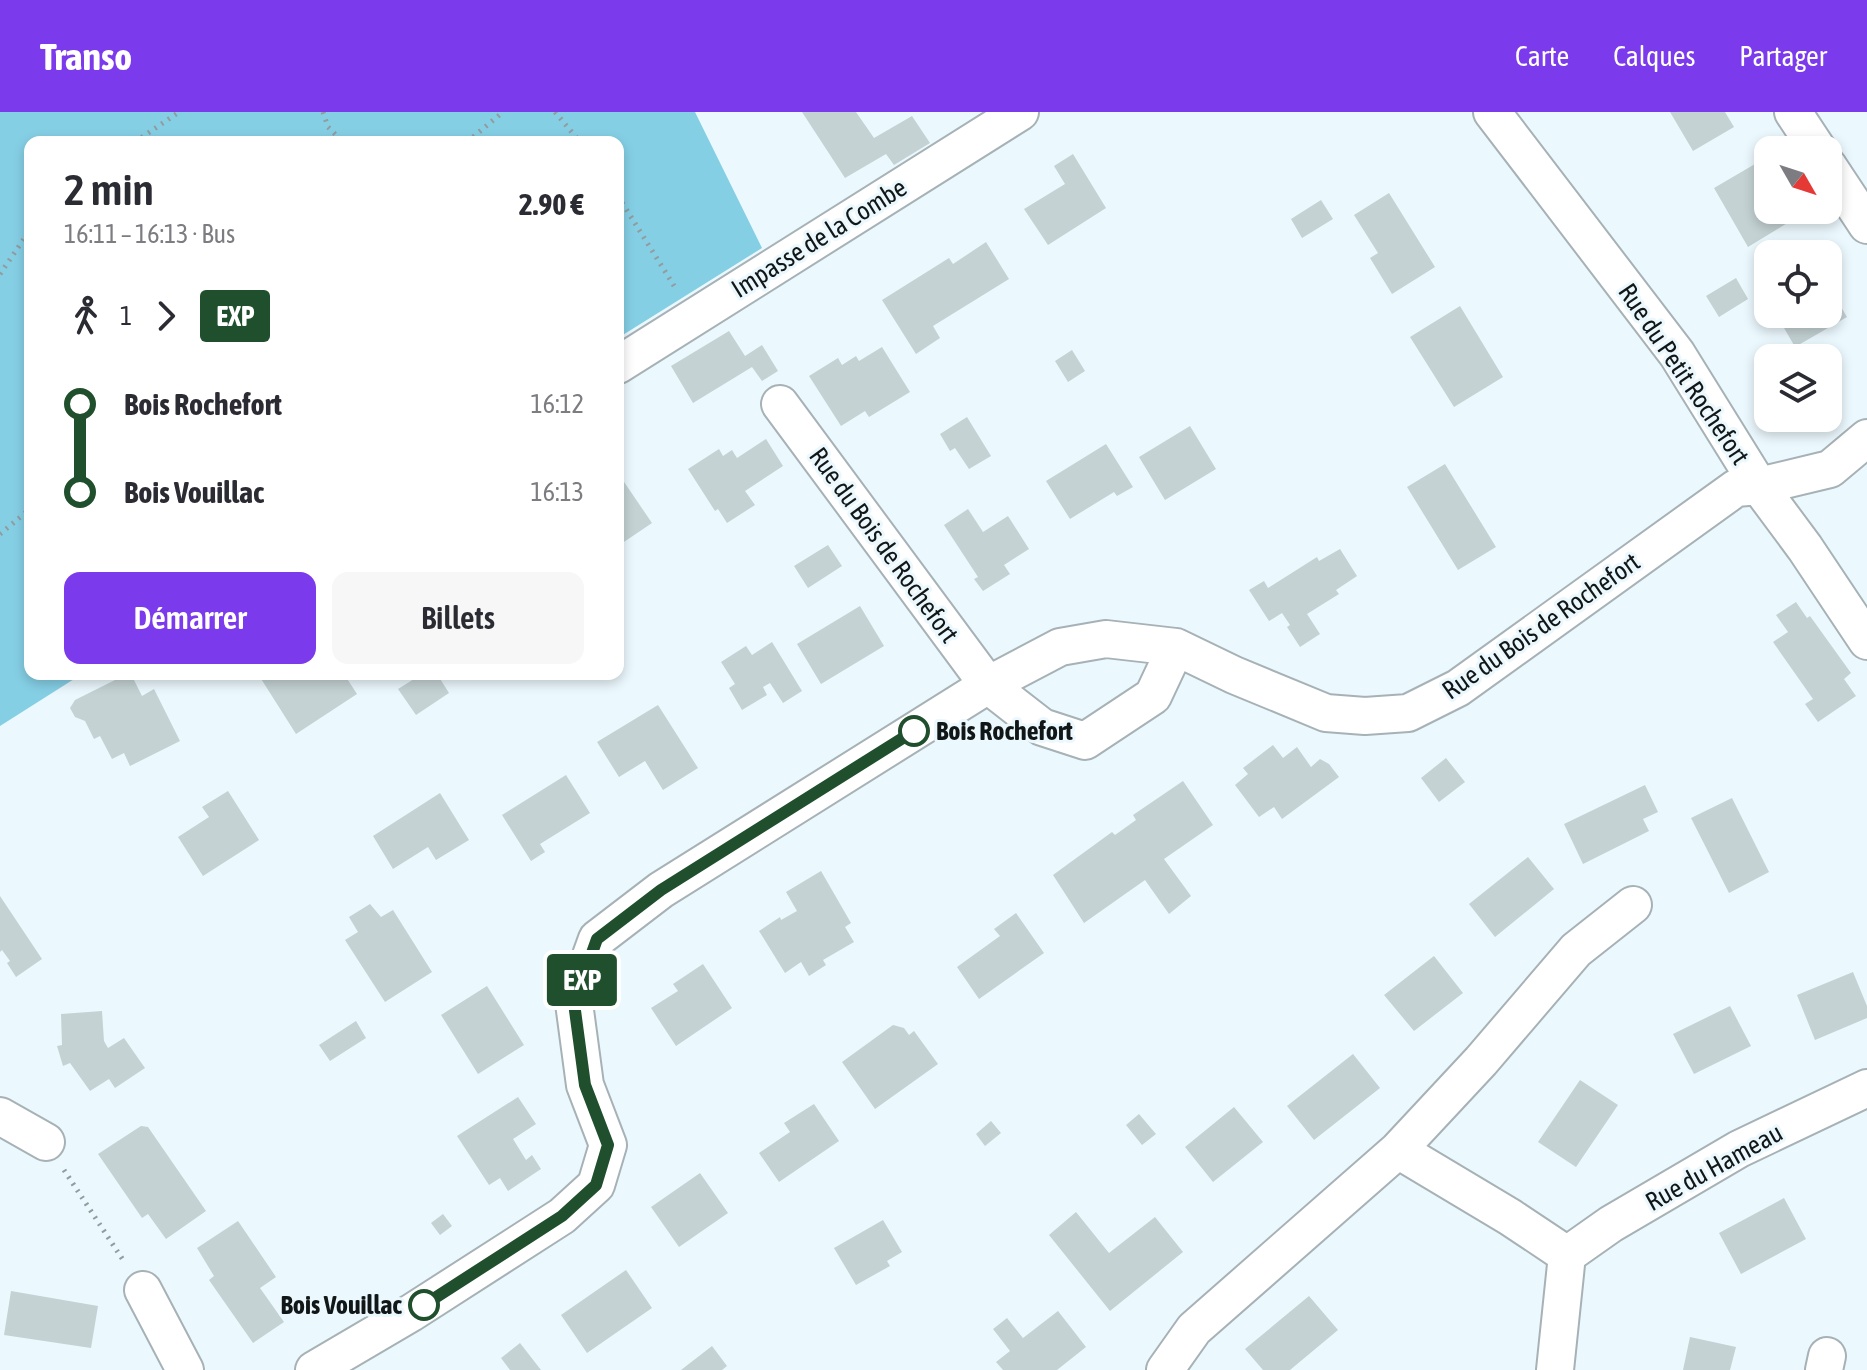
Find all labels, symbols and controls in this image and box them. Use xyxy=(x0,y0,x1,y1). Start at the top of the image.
text: Transo xyxy=(40,35,132,78)
text: Carte xyxy=(1515,40,1569,72)
text: Calques xyxy=(1613,40,1695,72)
text: Partager xyxy=(1739,40,1827,72)
north arrow xyxy=(1754,136,1842,224)
map controls xyxy=(1754,136,1842,432)
text: 2 min xyxy=(64,164,154,214)
street label: Impasse de la Combe xyxy=(726,172,912,304)
text: 2.90 € xyxy=(519,187,584,221)
text: 16:11 – 16:13 · Bus xyxy=(64,219,235,249)
button: locate xyxy=(1754,240,1842,328)
street label: Rue du Petit Rochefort xyxy=(1612,278,1756,470)
icon: walk xyxy=(64,294,108,338)
icon: forward xyxy=(144,294,188,338)
text: EXP xyxy=(216,300,254,332)
text: 1 xyxy=(120,301,132,331)
button: layers xyxy=(1754,344,1842,432)
text: Bois Rochefort xyxy=(124,387,282,421)
text: 16:12 xyxy=(530,389,584,419)
street label: Rue du Bois de Rochefort xyxy=(803,442,965,648)
text: Bois Vouillac xyxy=(124,475,264,509)
text: 16:13 xyxy=(530,477,584,507)
street label: Rue du Bois de Rochefort xyxy=(1437,547,1645,705)
button: Démarrer xyxy=(64,572,316,664)
button: Billets xyxy=(332,572,584,664)
marker: Bois Rochefort xyxy=(899,716,929,746)
place label: Bois Rochefort xyxy=(936,716,1073,746)
line badge: EXP xyxy=(536,954,628,1006)
text: EXP xyxy=(563,964,601,996)
street label: Rue du Hameau xyxy=(1640,1117,1788,1217)
place label: Bois Vouillac xyxy=(281,1290,402,1320)
marker: Bois Vouillac xyxy=(409,1290,439,1320)

